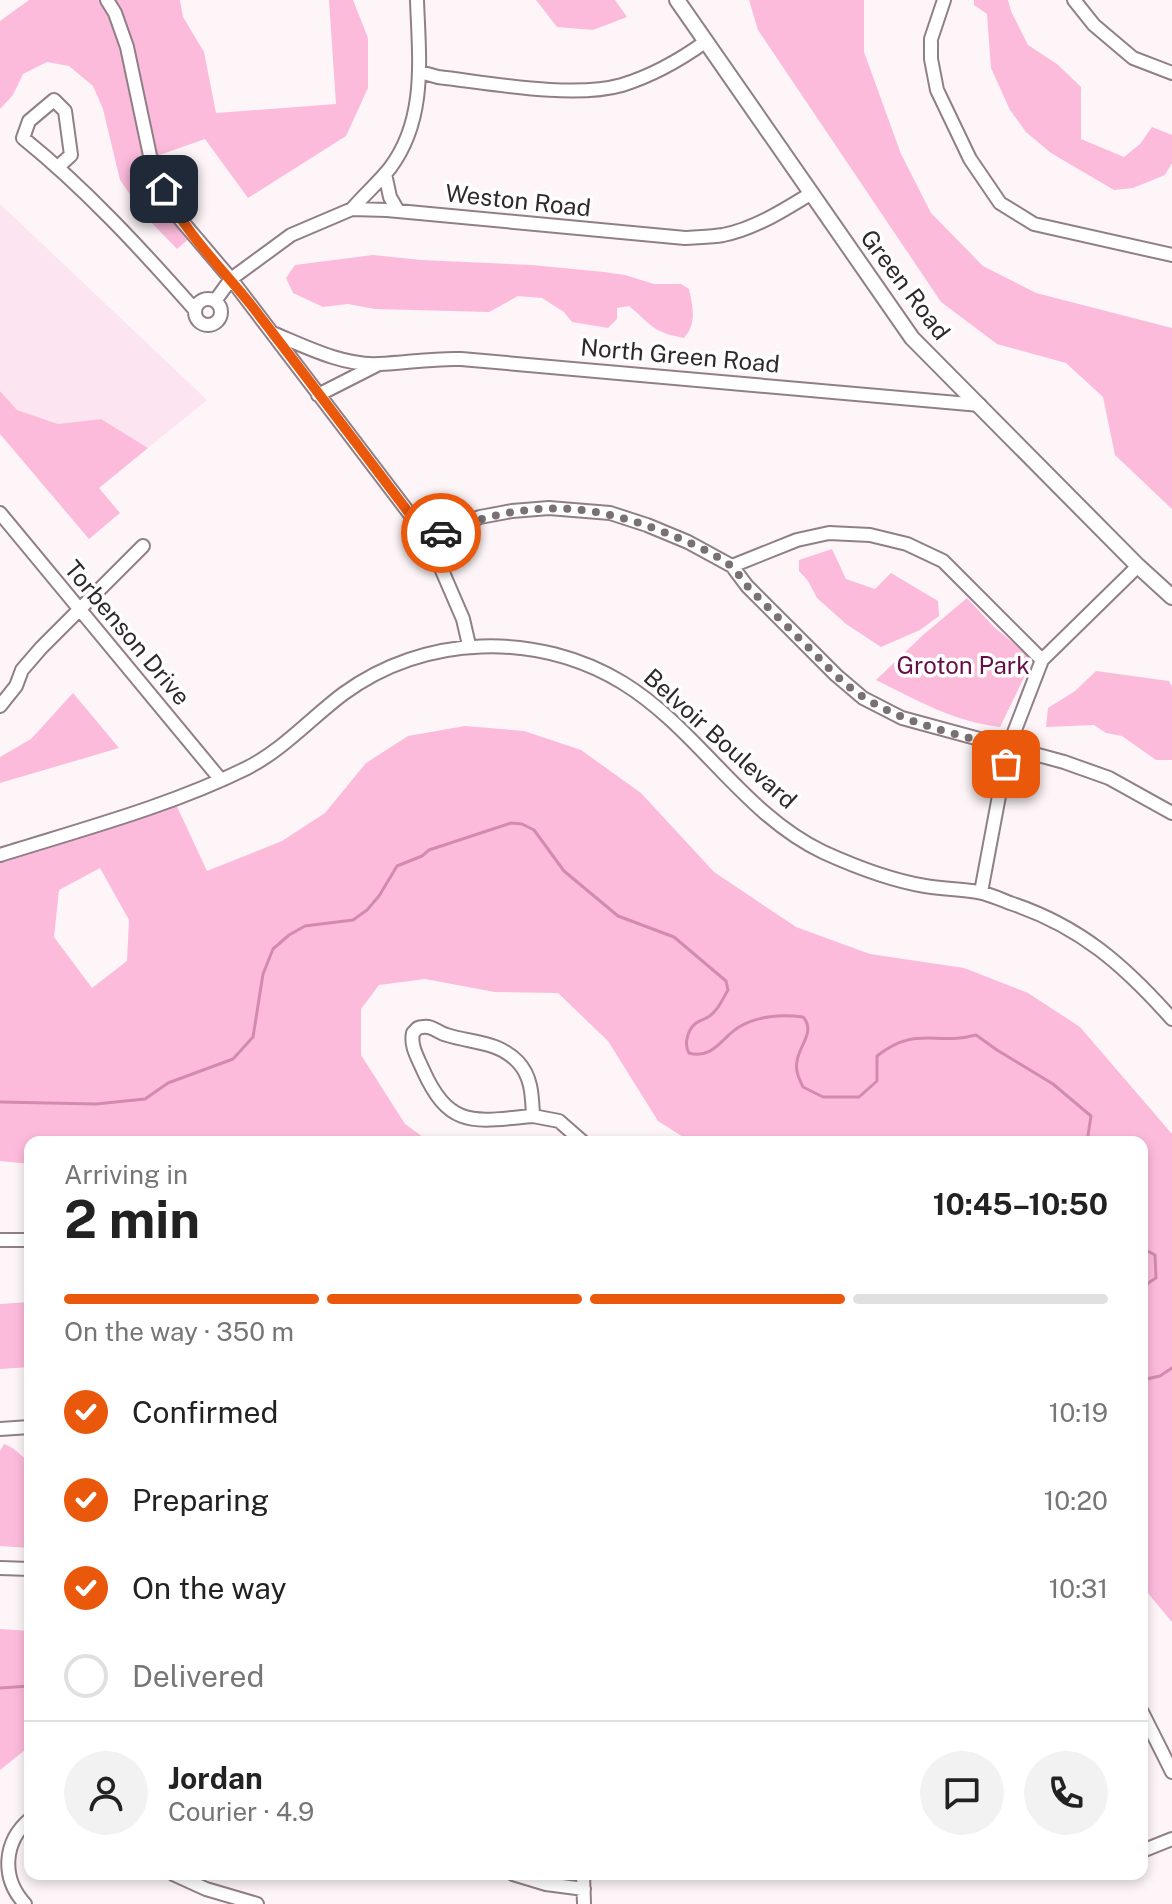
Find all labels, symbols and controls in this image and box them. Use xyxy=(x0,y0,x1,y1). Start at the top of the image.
pin xyxy=(130,155,198,223)
icon: home xyxy=(142,167,186,211)
street label: Weston Road xyxy=(444,178,592,222)
street label: Green Road xyxy=(855,224,956,345)
street label: North Green Road xyxy=(579,332,781,378)
courier xyxy=(401,493,481,573)
icon: car xyxy=(419,511,463,555)
street label: Torbenson Drive xyxy=(59,554,196,710)
park label: Groton Park xyxy=(896,651,1030,679)
street label: Belvoir Boulevard xyxy=(639,662,803,814)
pin xyxy=(972,730,1040,798)
icon: bag xyxy=(984,742,1028,786)
text: Arriving in xyxy=(64,1159,188,1190)
text: 10:45–10:50 xyxy=(933,1186,1108,1222)
text: 2 min xyxy=(64,1189,200,1250)
text: On the way · 350 m xyxy=(64,1316,294,1347)
icon: check xyxy=(64,1390,108,1434)
text: Confirmed xyxy=(132,1394,278,1430)
text: 10:19 xyxy=(1049,1397,1108,1428)
icon: check xyxy=(64,1478,108,1522)
text: Preparing xyxy=(132,1482,269,1518)
text: 10:20 xyxy=(1044,1485,1108,1516)
icon: check xyxy=(64,1566,108,1610)
text: On the way xyxy=(132,1570,286,1606)
text: 10:31 xyxy=(1049,1573,1108,1604)
text: Delivered xyxy=(132,1658,264,1694)
button: person xyxy=(64,1751,148,1835)
button: chat xyxy=(920,1751,1004,1835)
button: phone xyxy=(1024,1751,1108,1835)
text: Jordan xyxy=(168,1760,263,1796)
text: Courier · 4.9 xyxy=(168,1796,314,1827)

